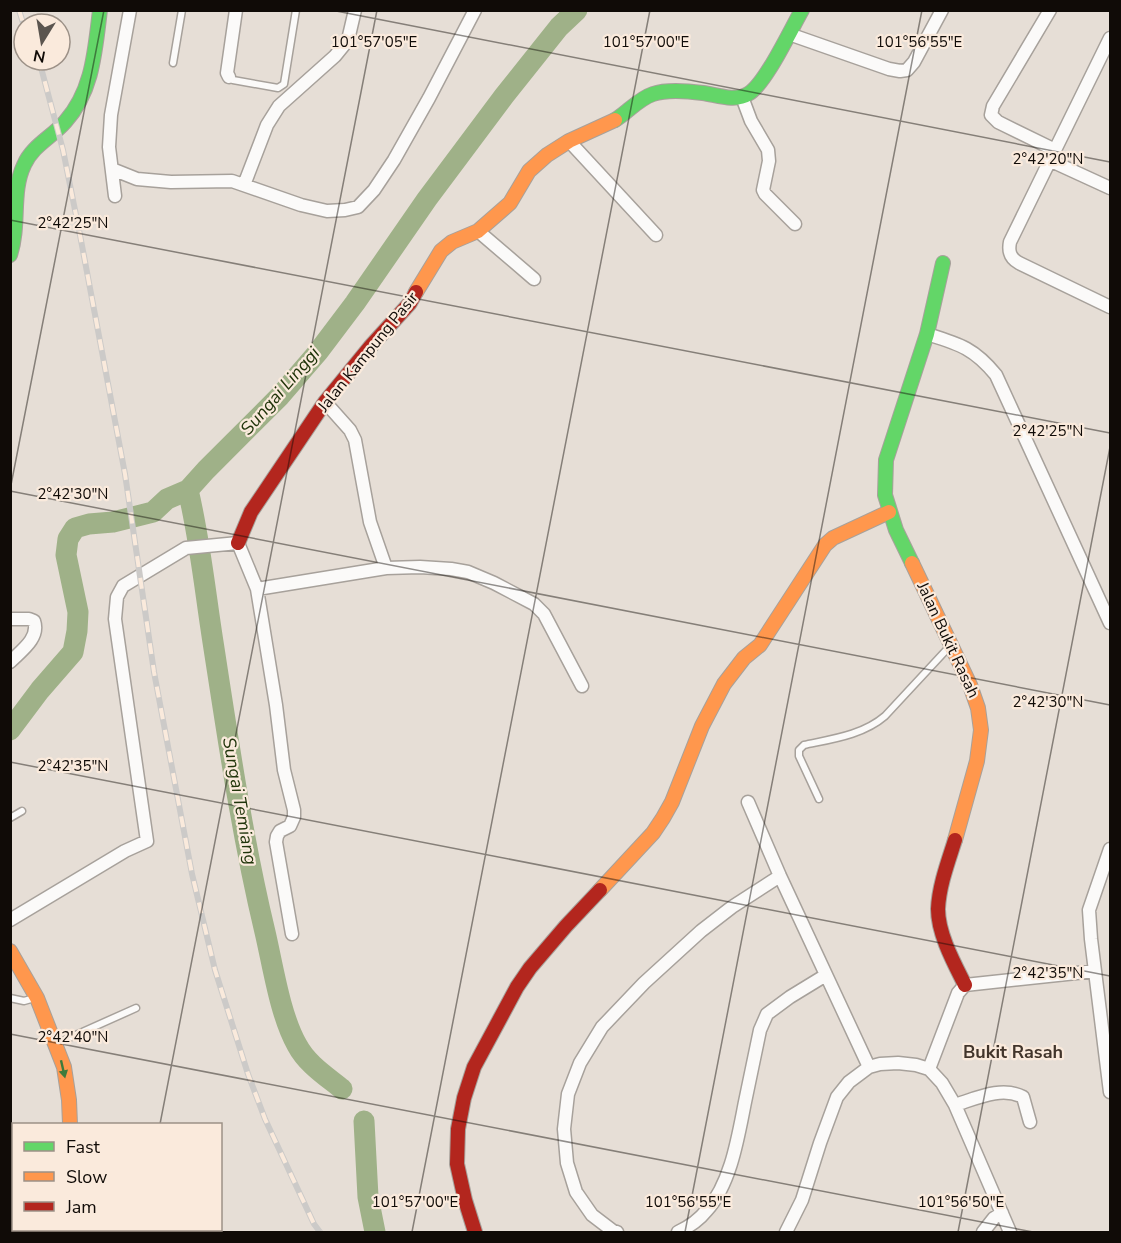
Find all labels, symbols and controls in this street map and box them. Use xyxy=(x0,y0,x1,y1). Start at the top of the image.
north arrow xyxy=(12,12,72,72)
text: 101°57'05"E xyxy=(331,32,417,52)
text: 101°57'00"E xyxy=(603,32,689,52)
text: 101°56'55"E xyxy=(876,32,962,52)
text: N xyxy=(31,44,47,68)
text: 2°42'20"N xyxy=(1013,149,1083,169)
text: 2°42'25"N xyxy=(38,213,108,233)
street label: Jalan Kampung Pasir xyxy=(312,287,423,417)
water label: Sungai Linggi xyxy=(235,341,326,440)
text: 2°42'25"N xyxy=(1013,421,1083,441)
text: 2°42'30"N xyxy=(38,484,108,504)
street label: Jalan Bukit Rasah xyxy=(911,577,985,702)
text: 2°42'30"N xyxy=(1013,692,1083,712)
water label: Sungai Temiang xyxy=(217,735,263,867)
text: 2°42'35"N xyxy=(38,756,108,776)
text: 2°42'35"N xyxy=(1013,963,1083,983)
text: 2°42'40"N xyxy=(38,1027,108,1047)
district label: Bukit Rasah xyxy=(963,1040,1063,1064)
one-way arrow xyxy=(59,1060,69,1078)
legend xyxy=(12,1123,222,1231)
text: Fast xyxy=(66,1135,101,1159)
text: Slow xyxy=(66,1165,107,1189)
text: 101°57'00"E xyxy=(372,1192,458,1212)
text: 101°56'55"E xyxy=(645,1192,731,1212)
text: 101°56'50"E xyxy=(918,1192,1004,1212)
text: Jam xyxy=(65,1195,97,1219)

